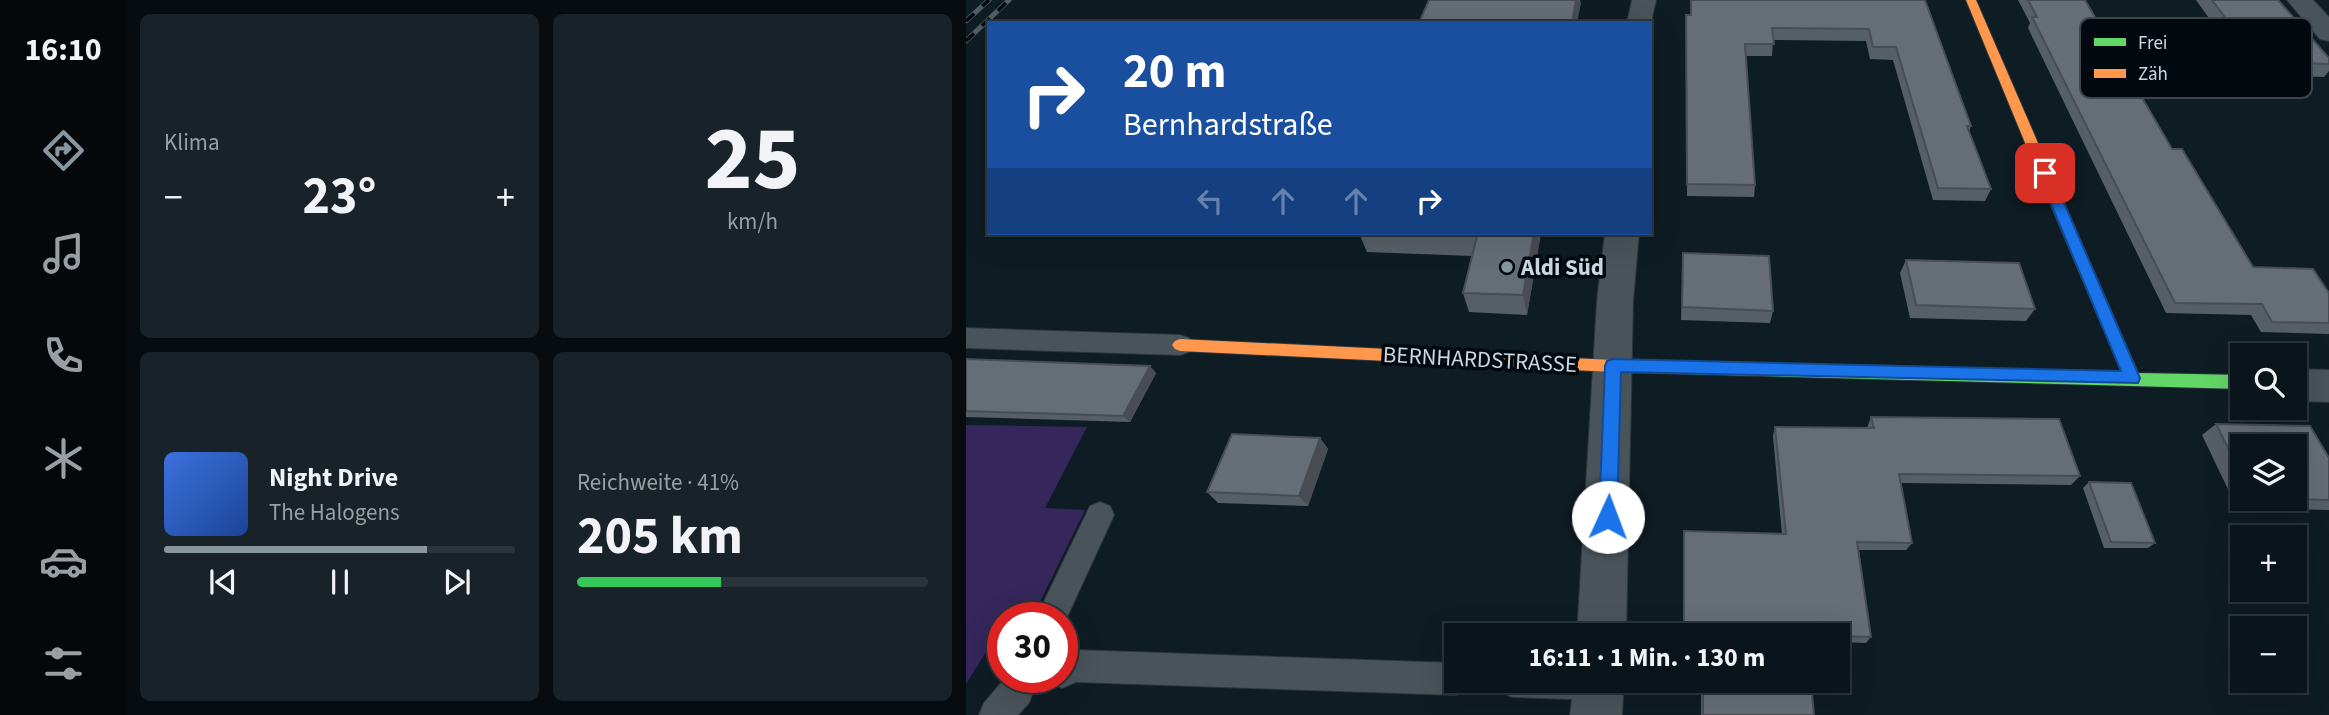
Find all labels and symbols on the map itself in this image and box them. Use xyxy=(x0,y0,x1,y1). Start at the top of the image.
legend xyxy=(2080,18,2312,98)
text: Frei xyxy=(2138,30,2168,57)
text: Zäh xyxy=(2138,61,2168,88)
pin xyxy=(2015,143,2075,203)
place label: Aldi Süd xyxy=(1520,251,1604,284)
marker: Aldi Süd xyxy=(1499,259,1515,275)
street label: BERNHARDSTRASSE xyxy=(1382,338,1578,381)
position arrow xyxy=(1571,480,1645,554)
speed limit sign: 30 xyxy=(987,602,1078,693)

